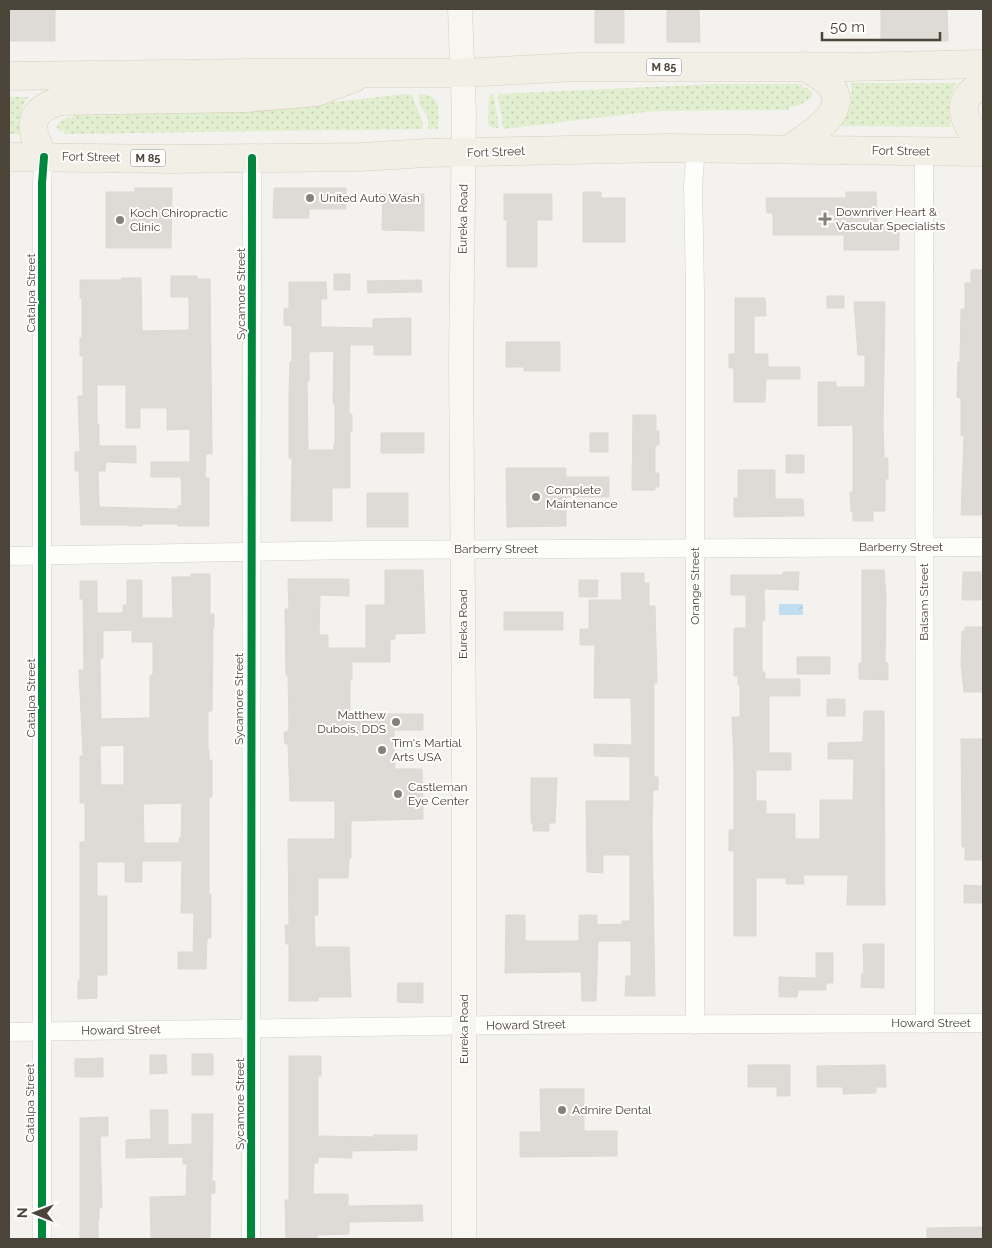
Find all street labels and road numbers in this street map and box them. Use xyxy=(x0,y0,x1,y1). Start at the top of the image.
road number: M 85 xyxy=(646,58,682,76)
street label: Fort Street xyxy=(872,143,930,159)
street label: Fort Street xyxy=(467,144,525,160)
street label: Fort Street xyxy=(62,149,120,165)
road number: M 85 xyxy=(130,150,166,167)
street label: Eureka Road xyxy=(455,184,471,254)
street label: Sycamore Street xyxy=(234,248,248,340)
street label: Catalpa Street xyxy=(24,254,38,332)
street label: Barberry Street xyxy=(859,540,943,554)
street label: Barberry Street xyxy=(454,542,538,556)
street label: Orange Street xyxy=(688,547,702,625)
street label: Balsam Street xyxy=(917,563,931,641)
street label: Eureka Road xyxy=(456,589,470,659)
street label: Sycamore Street xyxy=(232,653,246,745)
street label: Catalpa Street xyxy=(24,659,38,737)
street label: Eureka Road xyxy=(457,994,471,1064)
street label: Howard Street xyxy=(891,1016,971,1030)
street label: Howard Street xyxy=(486,1017,566,1033)
street label: Howard Street xyxy=(81,1022,161,1038)
street label: Sycamore Street xyxy=(233,1058,247,1150)
street label: Catalpa Street xyxy=(23,1064,37,1142)

